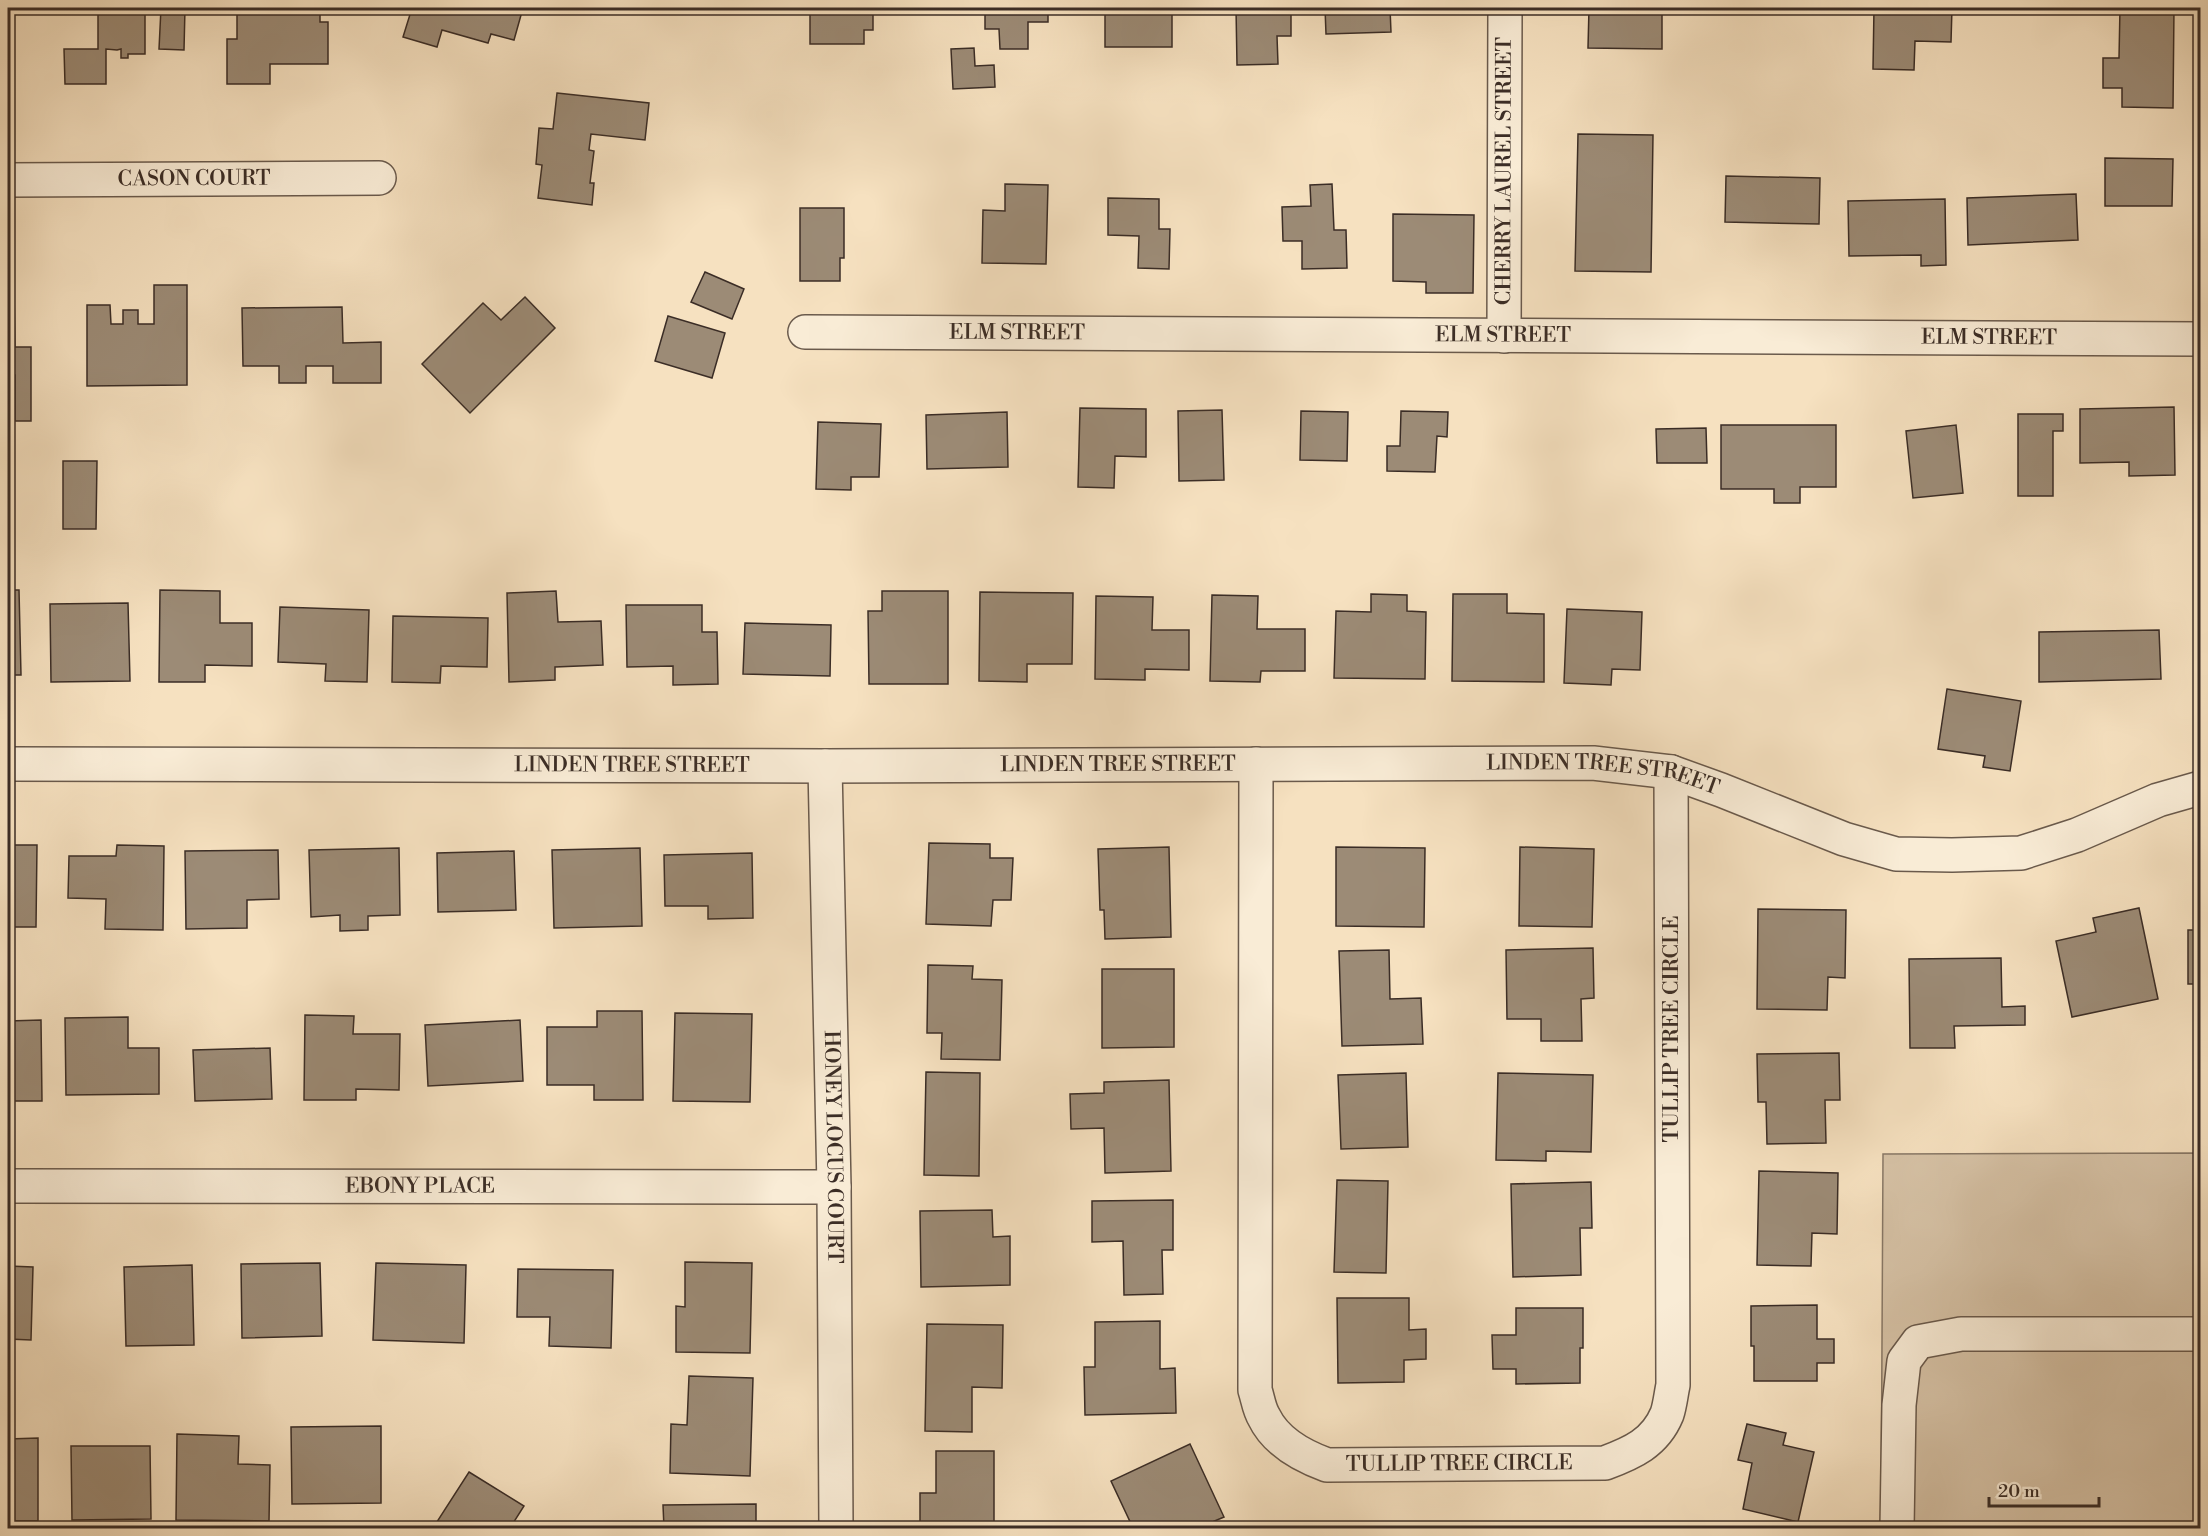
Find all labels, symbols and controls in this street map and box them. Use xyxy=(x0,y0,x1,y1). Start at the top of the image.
street label: CHERRY LAUREL STREET xyxy=(1491,37,1518,305)
street label: CASON COURT xyxy=(117,166,271,192)
street label: ELM STREET xyxy=(949,320,1085,346)
street label: ELM STREET xyxy=(1435,322,1571,349)
street label: ELM STREET xyxy=(1921,325,2057,351)
street label: LINDEN TREE STREET xyxy=(1486,750,1723,801)
street label: LINDEN TREE STREET xyxy=(1000,751,1236,778)
street label: LINDEN TREE STREET xyxy=(514,752,750,779)
street label: TULLIP TREE CIRCLE xyxy=(1659,916,1685,1142)
street label: HONEY LOCUS COURT xyxy=(818,1030,847,1264)
street label: EBONY PLACE xyxy=(345,1173,495,1200)
street label: TULLIP TREE CIRCLE xyxy=(1346,1450,1573,1478)
scale bar xyxy=(1989,1470,2098,1508)
text: 20 m xyxy=(1998,1480,2040,1503)

